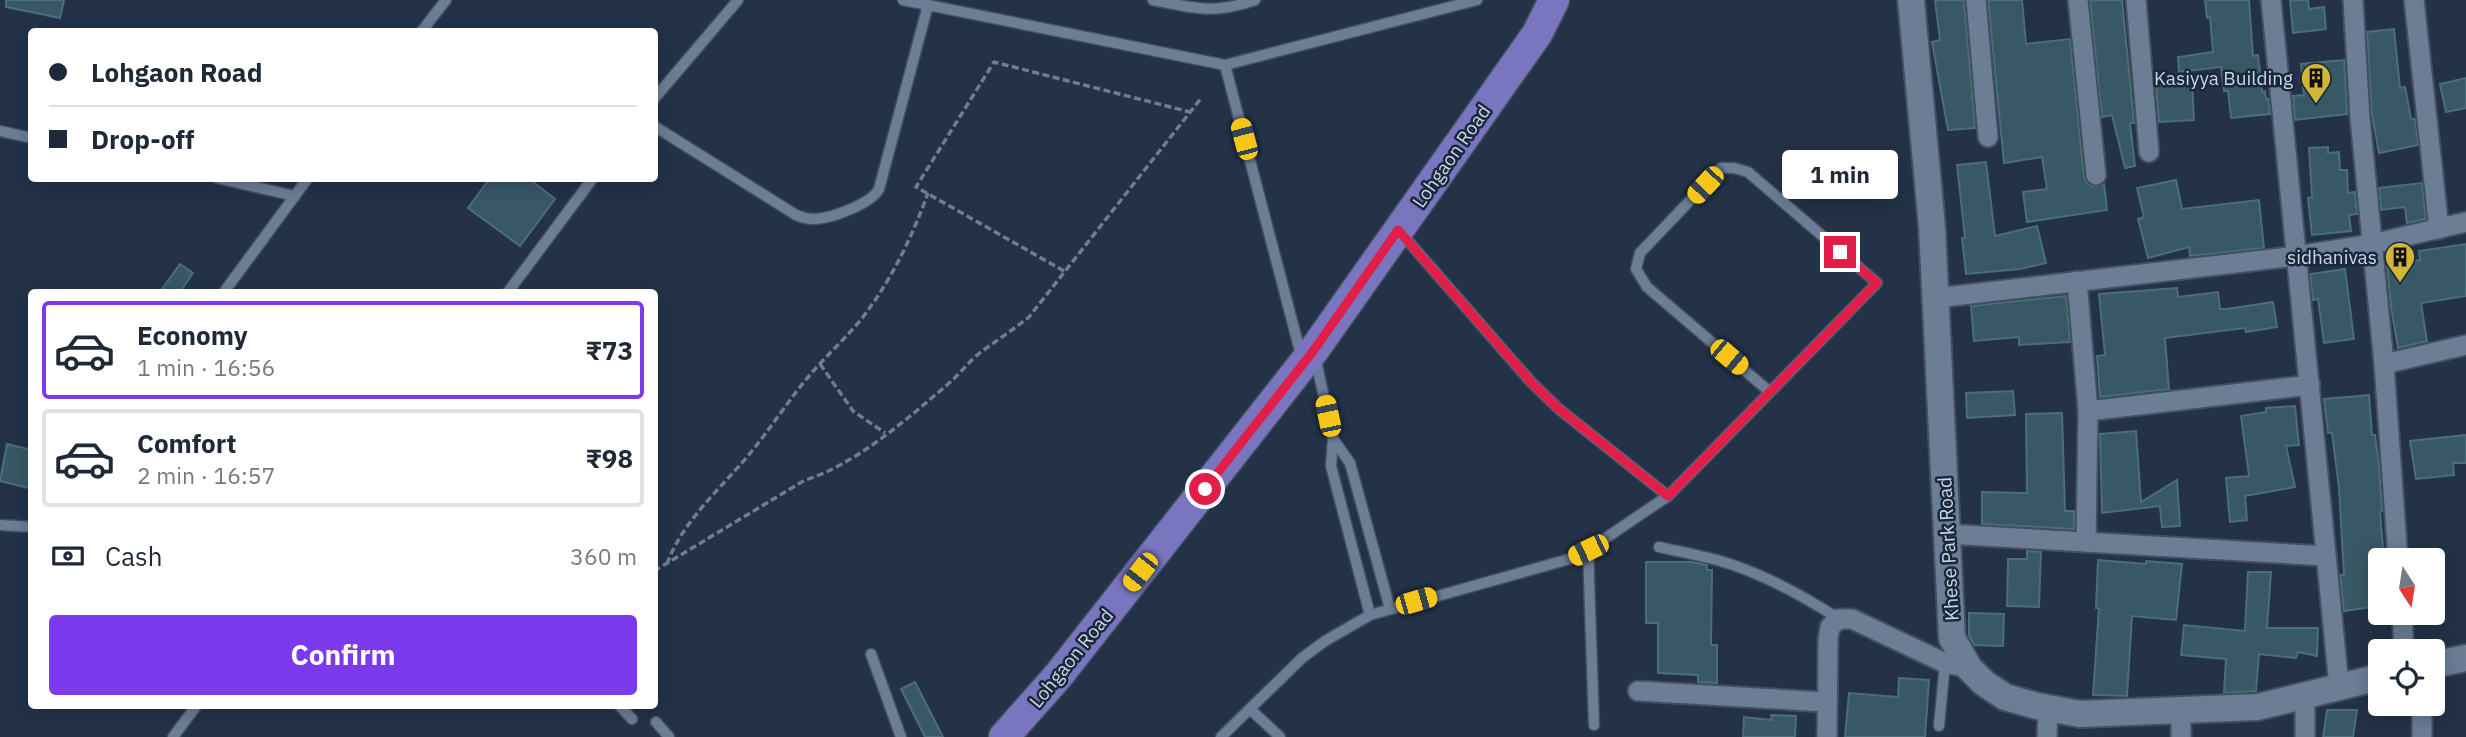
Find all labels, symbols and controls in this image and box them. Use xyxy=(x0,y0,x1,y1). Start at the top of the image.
text: Lohgaon Road xyxy=(91,55,262,89)
building icon: Kasiyya Building xyxy=(2299,61,2333,105)
place label: Kasiyya Building xyxy=(2154,66,2293,90)
street label: Lohgaon Road xyxy=(1407,100,1495,212)
car xyxy=(1229,116,1260,162)
text: Drop-off xyxy=(91,122,194,156)
callout: 1 min xyxy=(1782,150,1898,200)
text: 1 min xyxy=(1810,159,1870,189)
car xyxy=(1683,162,1728,208)
route end xyxy=(1824,236,1856,268)
building icon: sidhanivas xyxy=(2383,240,2417,284)
place label: sidhanivas xyxy=(2287,245,2377,269)
text: Economy xyxy=(137,318,248,352)
icon: car xyxy=(53,319,116,382)
text: ₹73 xyxy=(585,333,633,367)
car xyxy=(1707,335,1752,379)
text: 1 min · 16:56 xyxy=(137,352,275,382)
car xyxy=(1314,393,1343,439)
text: Comfort xyxy=(137,426,236,460)
icon: car xyxy=(53,427,116,490)
text: ₹98 xyxy=(585,441,633,475)
text: 2 min · 16:57 xyxy=(137,460,275,490)
route start xyxy=(1189,473,1221,505)
street label: Khese Park Road xyxy=(1932,476,1964,622)
car xyxy=(1565,531,1612,569)
icon: cash xyxy=(49,537,87,575)
text: Cash xyxy=(105,539,162,573)
text: 360 m xyxy=(570,541,637,571)
north arrow xyxy=(2368,548,2445,625)
map controls xyxy=(2368,548,2445,716)
car xyxy=(1119,549,1162,595)
car xyxy=(1393,585,1440,617)
street label: Lohgaon Road xyxy=(1024,604,1118,712)
button: Confirm xyxy=(49,615,637,695)
button: locate xyxy=(2368,639,2445,716)

